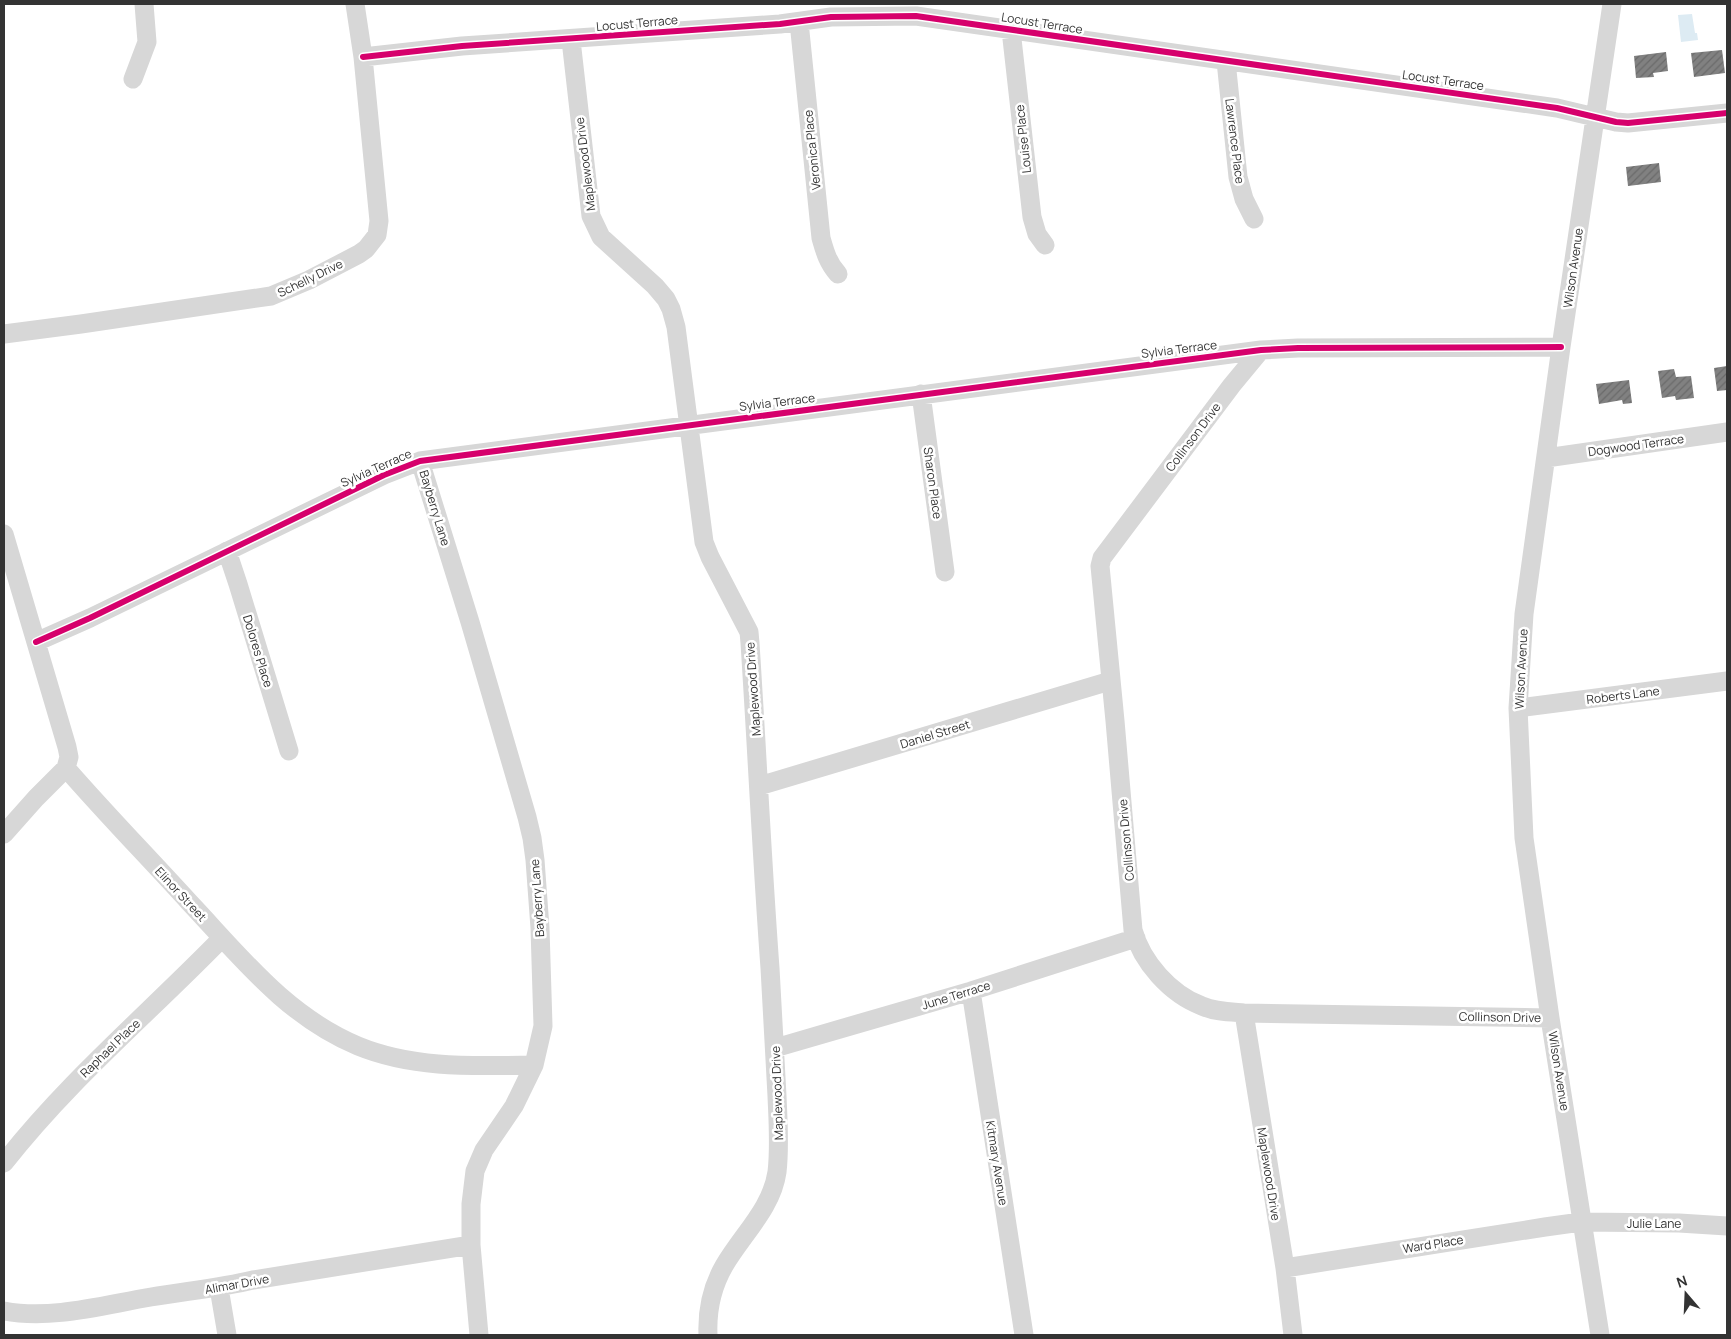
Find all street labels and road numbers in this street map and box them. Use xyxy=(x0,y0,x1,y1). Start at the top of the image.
street label: Locust Terrace xyxy=(1000,8,1084,38)
street label: Locust Terrace xyxy=(595,11,679,35)
street label: Locust Terrace xyxy=(1401,66,1485,94)
street label: Lawrence Place xyxy=(1221,97,1249,185)
street label: Louise Place xyxy=(1011,104,1035,174)
street label: Veronica Place xyxy=(799,109,825,191)
street label: Maplewood Drive xyxy=(571,116,599,212)
street label: Wilson Avenue xyxy=(1559,227,1587,309)
street label: Schelly Drive xyxy=(275,255,345,301)
street label: Sylvia Terrace xyxy=(1140,336,1218,362)
street label: Sylvia Terrace xyxy=(738,389,816,415)
street label: Collinson Drive xyxy=(1161,399,1225,475)
street label: Dogwood Terrace xyxy=(1587,430,1685,460)
street label: Sylvia Terrace xyxy=(338,445,414,491)
street label: Sharon Place xyxy=(920,446,946,520)
street label: Bayberry Lane xyxy=(415,468,455,548)
street label: Dolores Place xyxy=(239,613,277,689)
street label: Wilson Avenue xyxy=(1510,628,1532,710)
street label: Maplewood Drive xyxy=(741,641,765,737)
street label: Roberts Lane xyxy=(1585,682,1661,708)
street label: Daniel Street xyxy=(898,715,972,753)
street label: Collinson Drive xyxy=(1114,798,1138,882)
street label: Bayberry Lane xyxy=(526,858,548,938)
street label: Elinor Street xyxy=(151,863,211,925)
street label: June Terrace xyxy=(920,976,992,1014)
street label: Collinson Drive xyxy=(1459,1008,1541,1026)
street label: Raphael Place xyxy=(76,1015,144,1081)
street label: Wilson Avenue xyxy=(1544,1030,1574,1112)
street label: Maplewood Drive xyxy=(767,1046,787,1140)
street label: Kitmary Avenue xyxy=(982,1119,1012,1207)
street label: Maplewood Drive xyxy=(1253,1126,1285,1222)
street label: Julie Lane xyxy=(1627,1215,1681,1232)
street label: Ward Place xyxy=(1401,1231,1465,1257)
street label: Alimar Drive xyxy=(204,1270,270,1298)

